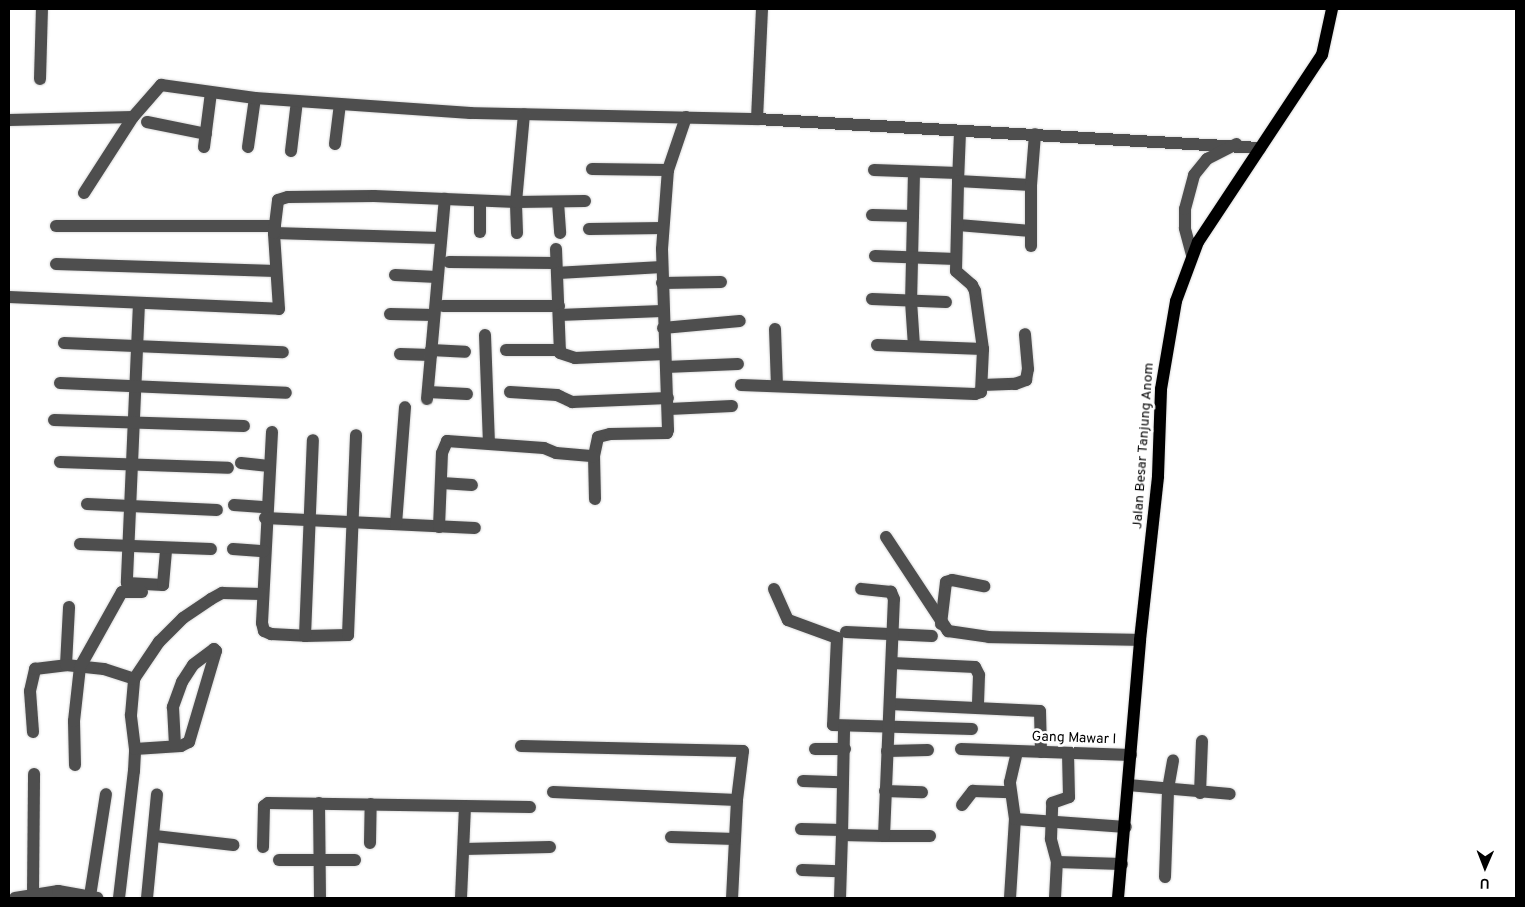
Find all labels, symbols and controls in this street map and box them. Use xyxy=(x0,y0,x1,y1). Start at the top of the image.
street label: Jalan Besar Tanjung Anom xyxy=(1130,362,1158,530)
street label: Gang Mawar I xyxy=(1031,729,1117,749)
north arrow xyxy=(1460,842,1510,892)
text: U xyxy=(1480,874,1490,891)

